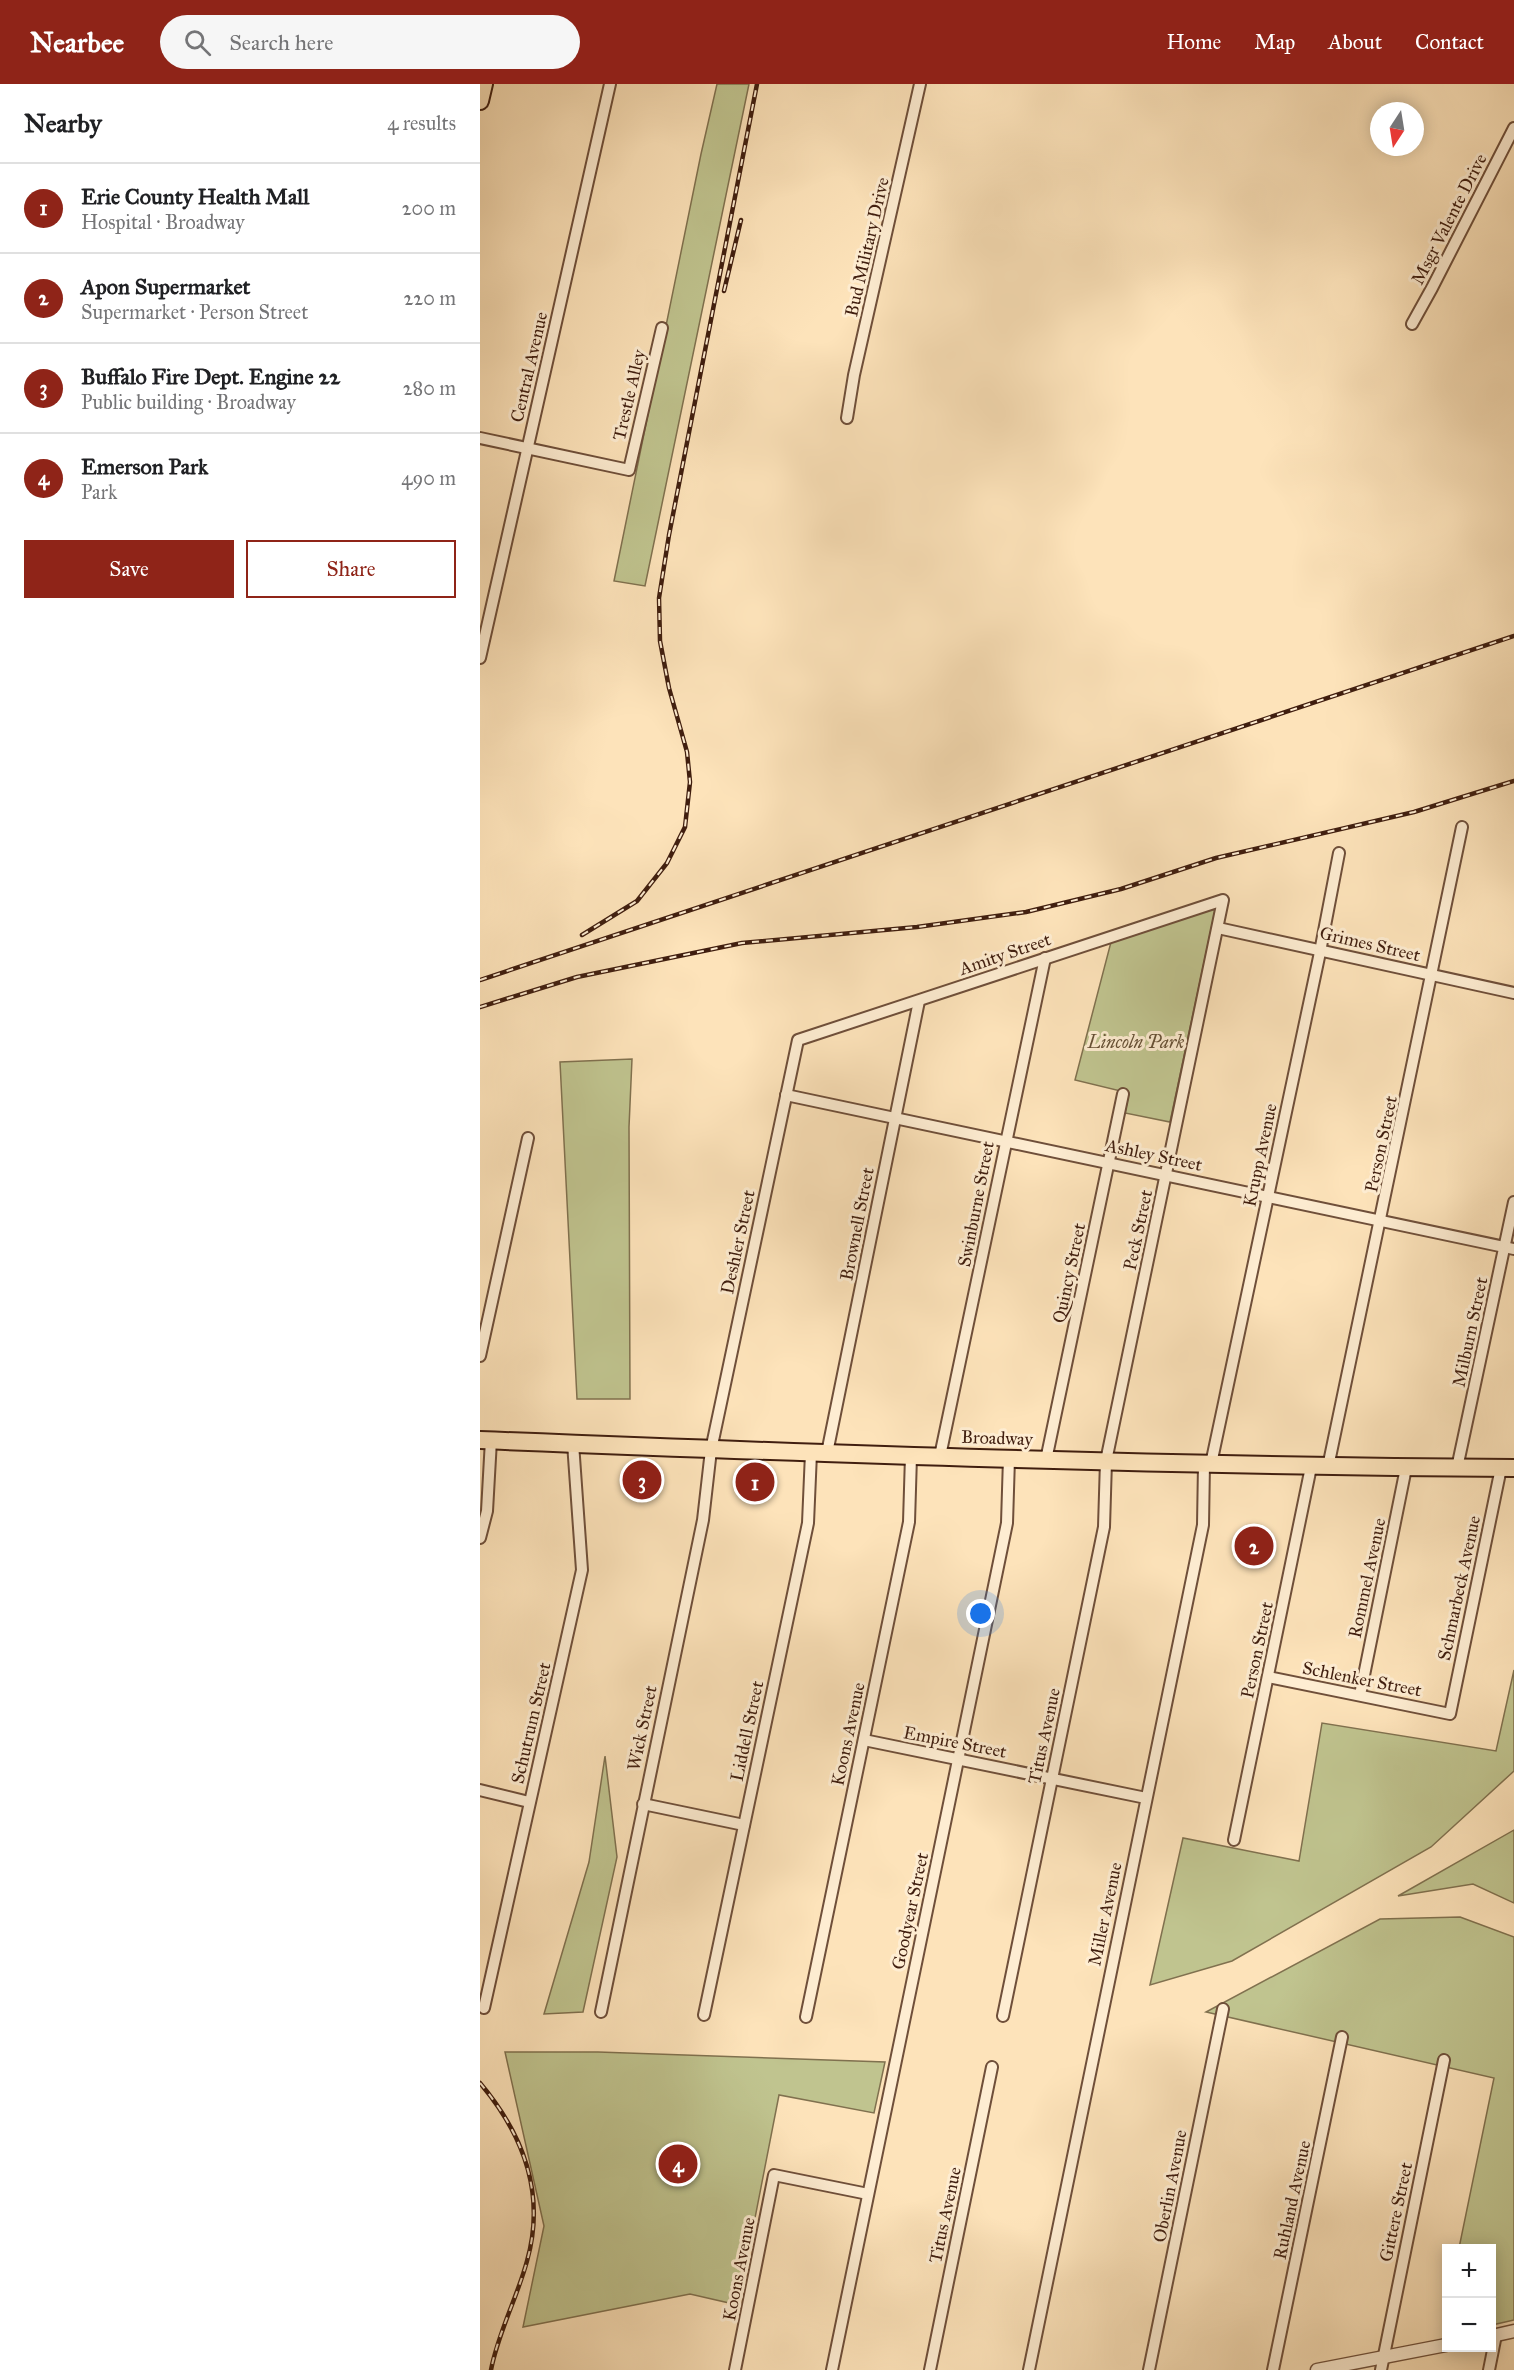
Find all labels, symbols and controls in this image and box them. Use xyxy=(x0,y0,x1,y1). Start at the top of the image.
search box xyxy=(160,15,580,69)
text: Nearbee xyxy=(30,25,124,60)
icon: search xyxy=(181,26,214,59)
text: Search here xyxy=(229,29,333,56)
text: Home xyxy=(1166,29,1221,55)
text: Map xyxy=(1254,29,1295,55)
text: About xyxy=(1328,29,1382,55)
text: Contact xyxy=(1415,29,1484,55)
north arrow xyxy=(1370,102,1424,156)
text: Nearby xyxy=(24,107,102,139)
text: 4 results xyxy=(387,111,456,135)
street label: Msgr Valente Drive xyxy=(1406,150,1492,289)
street label: Bud Military Drive xyxy=(840,175,894,319)
text: Erie County Health Mall xyxy=(81,183,309,210)
text: 1 xyxy=(40,196,47,220)
text: 200 m xyxy=(402,196,456,220)
text: Hospital · Broadway xyxy=(81,210,245,234)
text: Apon Supermarket xyxy=(81,273,250,300)
text: 2 xyxy=(39,286,48,310)
text: 220 m xyxy=(404,286,456,310)
text: Supermarket · Person Street xyxy=(81,300,308,324)
street label: Central Avenue xyxy=(506,309,552,425)
street label: Trestle Alley xyxy=(608,347,650,443)
text: Buffalo Fire Dept. Engine 22 xyxy=(81,363,340,390)
text: 3 xyxy=(40,376,48,400)
text: 280 m xyxy=(403,376,456,400)
text: Public building · Broadway xyxy=(81,390,296,414)
text: Emerson Park xyxy=(81,453,208,480)
text: 4 xyxy=(38,466,49,490)
text: 490 m xyxy=(401,466,456,490)
text: Park xyxy=(81,480,117,504)
button: Save xyxy=(24,540,234,598)
button: Share xyxy=(246,540,456,598)
street label: Grimes Street xyxy=(1318,922,1423,966)
street label: Amity Street xyxy=(955,928,1054,980)
park label: Lincoln Park xyxy=(1087,1031,1184,1053)
street label: Person Street xyxy=(1360,1093,1402,1194)
street label: Krupp Avenue xyxy=(1238,1101,1282,1209)
street label: Ashley Street xyxy=(1103,1134,1205,1176)
street label: Swinburne Street xyxy=(953,1139,999,1269)
street label: Brownell Street xyxy=(835,1165,879,1283)
street label: Deshler Street xyxy=(716,1187,760,1296)
street label: Peck Street xyxy=(1119,1187,1157,1272)
street label: Quincy Street xyxy=(1048,1220,1090,1325)
street label: Milburn Street xyxy=(1448,1274,1493,1389)
street label: Broadway xyxy=(961,1426,1034,1450)
pin: 3 xyxy=(622,1458,662,1502)
pin: 1 xyxy=(736,1460,774,1504)
street label: Schmarbeck Avenue xyxy=(1433,1514,1485,1662)
street label: Rommel Avenue xyxy=(1344,1516,1390,1640)
pin: 2 xyxy=(1234,1524,1274,1568)
your location xyxy=(966,1599,995,1628)
street label: Person Street xyxy=(1236,1599,1278,1700)
street label: Schlenker Street xyxy=(1300,1657,1424,1701)
street label: Schutrum Street xyxy=(506,1660,556,1786)
street label: Liddell Street xyxy=(726,1678,769,1783)
street label: Koons Avenue xyxy=(826,1680,870,1788)
street label: Wick Street xyxy=(622,1683,662,1773)
street label: Titus Avenue xyxy=(1023,1686,1065,1786)
street label: Empire Street xyxy=(902,1721,1009,1763)
street label: Goodyear Street xyxy=(887,1850,933,1972)
street label: Miller Avenue xyxy=(1083,1860,1127,1968)
street label: Oberlin Avenue xyxy=(1148,2128,1192,2244)
street label: Ruhland Avenue xyxy=(1269,2138,1315,2262)
pin: 4 xyxy=(658,2142,698,2186)
street label: Gittere Street xyxy=(1375,2160,1417,2264)
street label: Titus Avenue xyxy=(924,2165,966,2265)
street label: Koons Avenue xyxy=(718,2215,760,2323)
map controls xyxy=(1442,2244,1496,2352)
button: + xyxy=(1442,2244,1496,2298)
button: − xyxy=(1442,2298,1496,2352)

